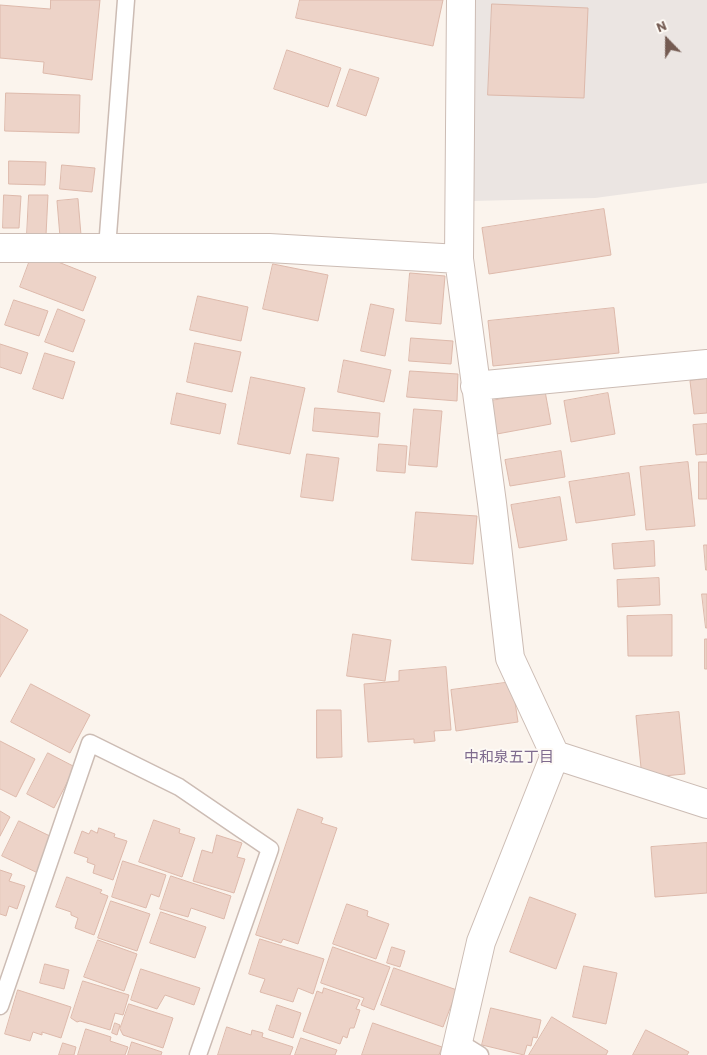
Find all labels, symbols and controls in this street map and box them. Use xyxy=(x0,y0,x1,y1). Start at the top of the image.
north arrow xyxy=(642,15,692,65)
text: N xyxy=(654,16,669,35)
district label: 中和泉五丁目 xyxy=(464,748,554,766)

